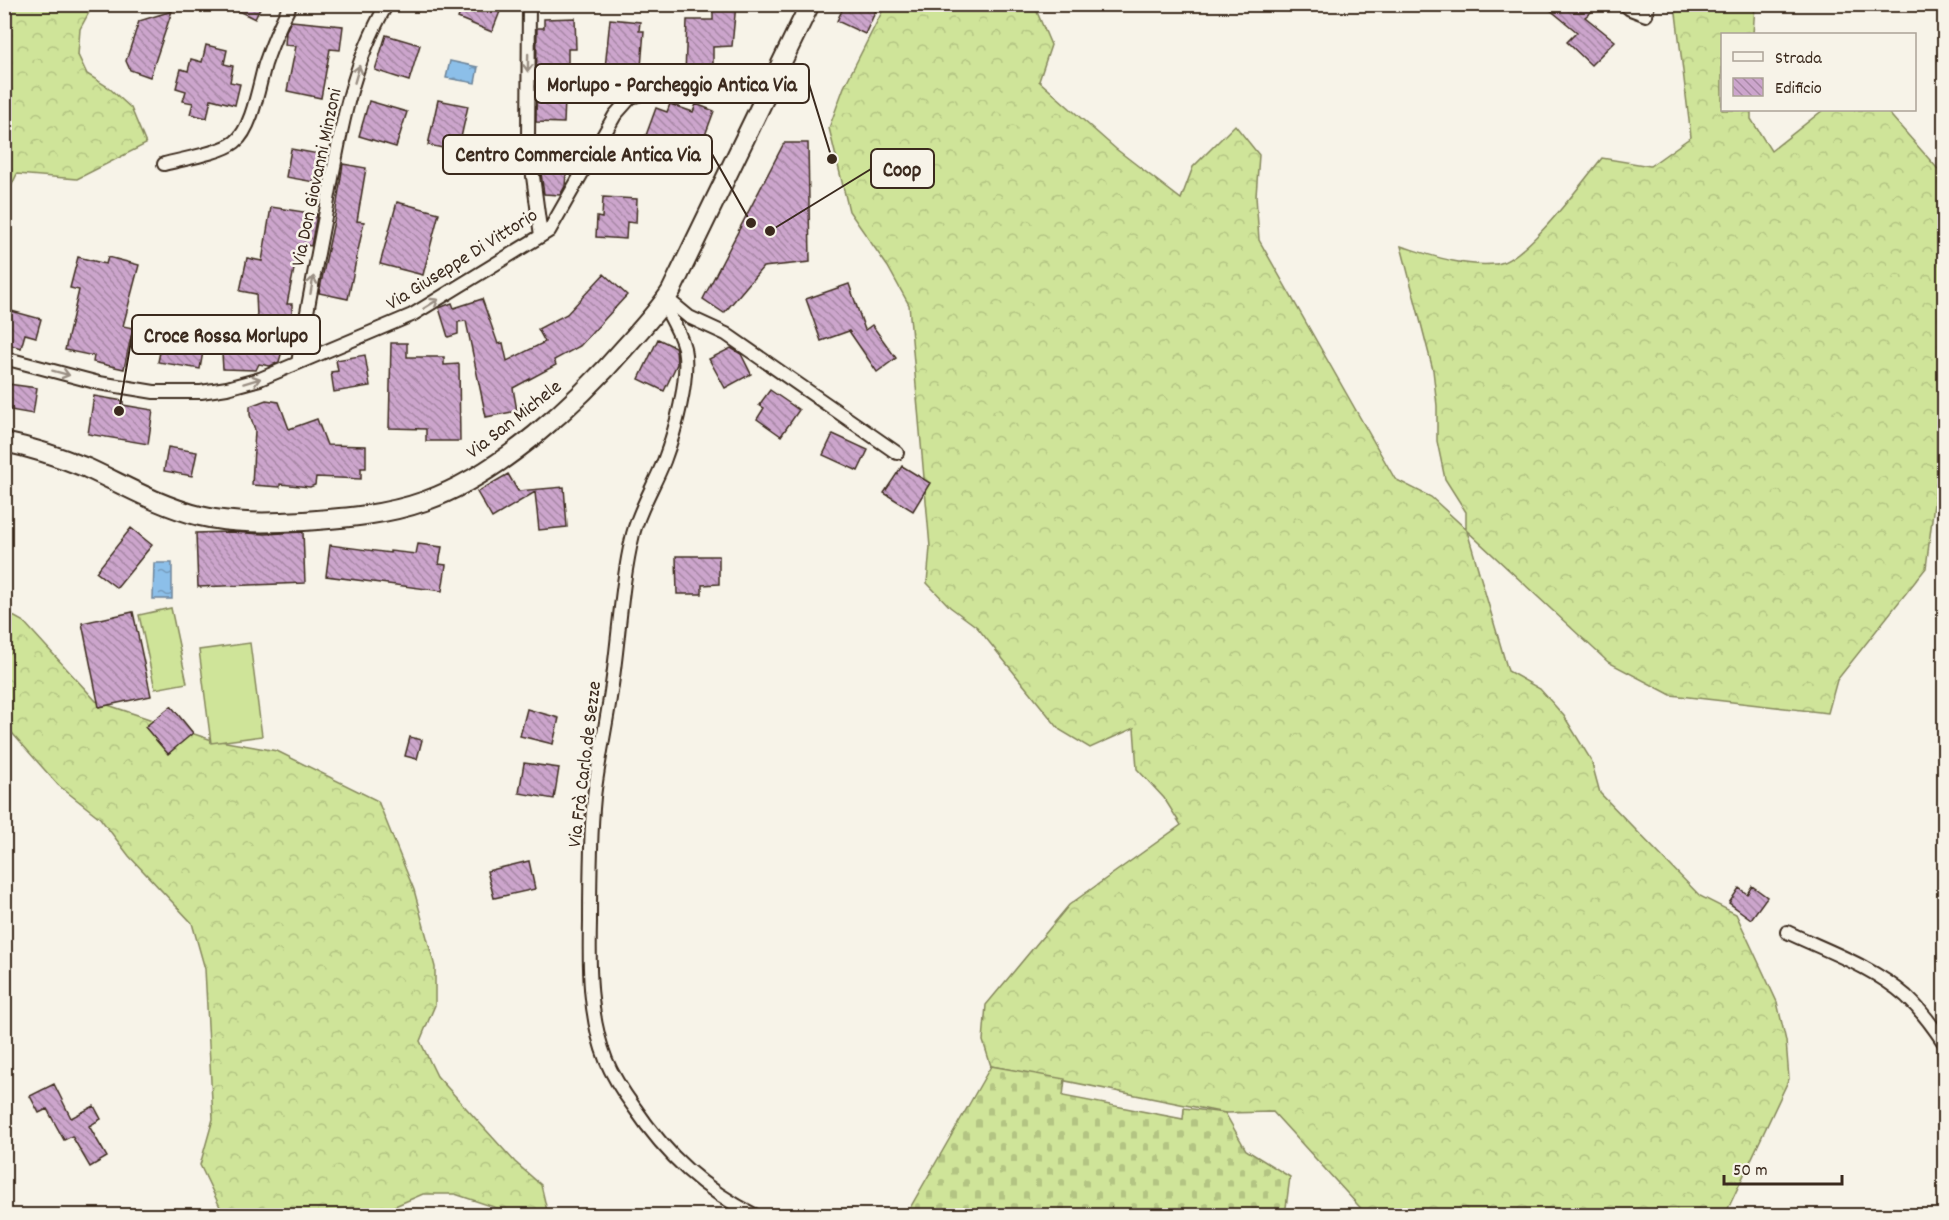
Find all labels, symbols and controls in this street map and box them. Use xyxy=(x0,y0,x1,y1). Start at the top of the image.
legend xyxy=(1721,33,1916,111)
text: Strada xyxy=(1775,47,1822,72)
one-way arrow xyxy=(522,52,534,72)
callout: Morlupo - Parcheggio Antica Via xyxy=(535,64,809,103)
one-way arrow xyxy=(352,65,363,84)
text: Morlupo - Parcheggio Antica Via xyxy=(547,72,798,102)
text: Edificio xyxy=(1775,77,1822,102)
street label: Via Don Giovanni Minzoni xyxy=(285,86,351,269)
callout: Centro Commerciale Antica Via xyxy=(443,135,712,174)
text: Centro Commerciale Antica Via xyxy=(455,142,702,172)
callout: Coop xyxy=(871,149,934,188)
text: Coop xyxy=(883,157,922,187)
street label: Via Giuseppe Di Vittorio xyxy=(381,202,544,319)
one-way arrow xyxy=(307,276,318,296)
one-way arrow xyxy=(422,297,439,309)
callout: Croce Rossa Morlupo xyxy=(132,315,320,354)
text: Croce Rossa Morlupo xyxy=(144,323,308,353)
one-way arrow xyxy=(51,368,70,380)
street label: Via San Michele xyxy=(461,374,569,467)
one-way arrow xyxy=(242,375,261,386)
street label: Via Frà Carlo de Sezze xyxy=(562,679,610,849)
scale bar xyxy=(1724,1148,1842,1186)
text: 50 m xyxy=(1733,1159,1768,1184)

